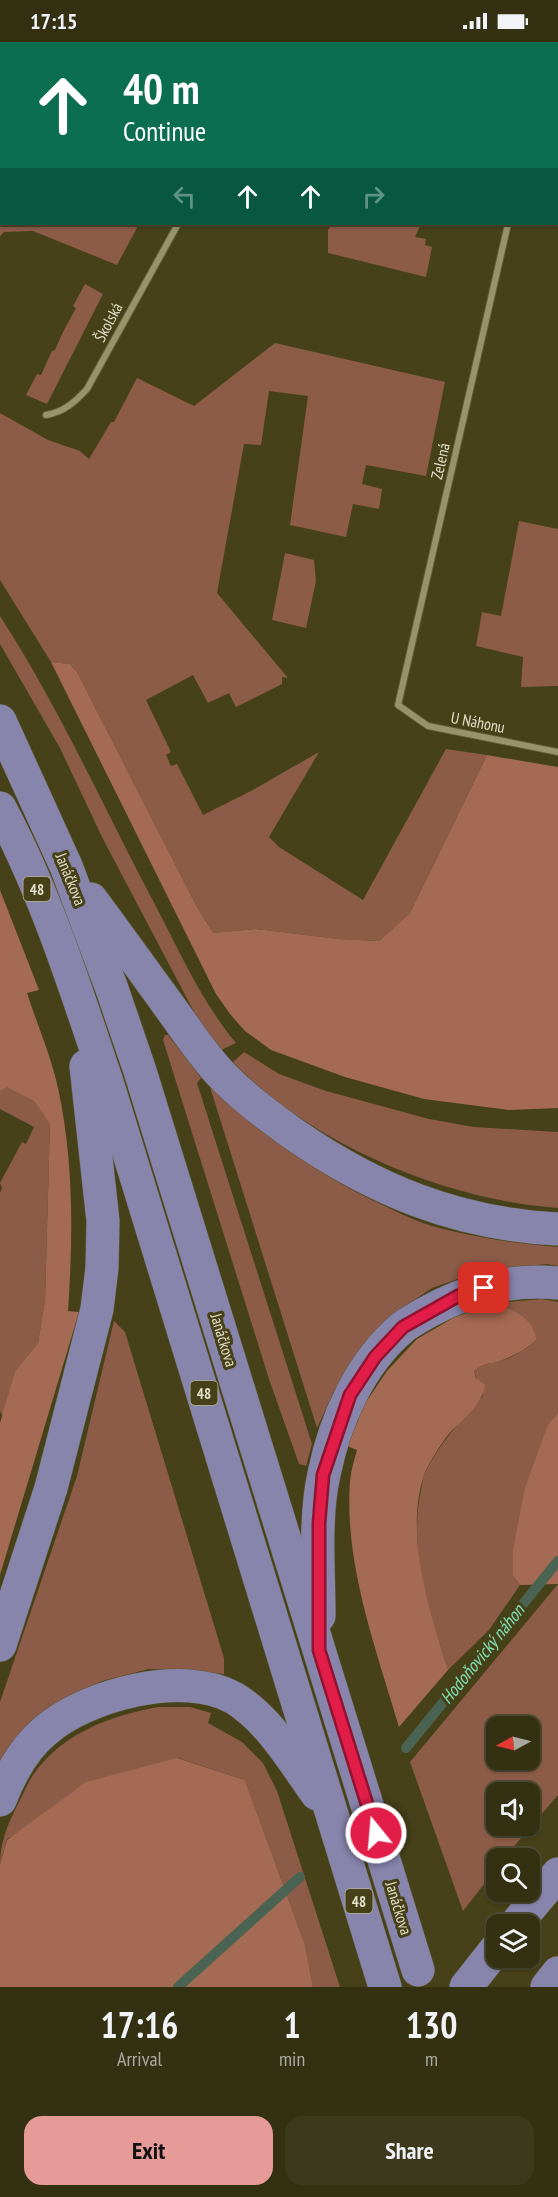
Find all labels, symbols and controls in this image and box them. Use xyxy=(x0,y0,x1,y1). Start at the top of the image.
text: 17:15 xyxy=(30,7,78,35)
text: 40 m xyxy=(123,61,200,116)
icon: ahead xyxy=(24,66,102,144)
text: Continue xyxy=(123,114,206,148)
icon: left xyxy=(168,180,201,213)
icon: ahead xyxy=(231,180,264,213)
icon: ahead xyxy=(294,180,327,213)
icon: right xyxy=(357,180,390,213)
street label: Školská xyxy=(89,299,127,345)
street label: Zelená xyxy=(426,441,454,481)
street label: U Náhonu xyxy=(449,707,507,737)
street label: Janáčkova xyxy=(51,849,91,908)
road number: 48 xyxy=(24,877,51,901)
pin xyxy=(458,1262,509,1313)
icon: arrive xyxy=(467,1271,500,1304)
street label: Janáčkova xyxy=(206,1310,242,1369)
road number: 48 xyxy=(190,1381,218,1405)
water label: Hodoňovický náhon xyxy=(435,1599,530,1708)
north arrow xyxy=(486,1716,540,1770)
map controls xyxy=(486,1716,540,1968)
button: sound xyxy=(486,1782,540,1836)
position arrow xyxy=(344,1801,408,1865)
button: search xyxy=(486,1848,540,1902)
street label: Janáčkova xyxy=(381,1878,417,1937)
road number: 48 xyxy=(346,1889,372,1913)
button: layers xyxy=(486,1914,540,1968)
text: 17:16 xyxy=(101,2001,178,2048)
text: 1 xyxy=(283,2001,301,2048)
text: 130 xyxy=(406,2001,457,2048)
text: Arrival xyxy=(117,2046,162,2072)
text: min xyxy=(279,2046,305,2072)
text: m xyxy=(425,2046,438,2072)
button: Exit xyxy=(24,2116,273,2185)
button: Share xyxy=(285,2116,534,2185)

